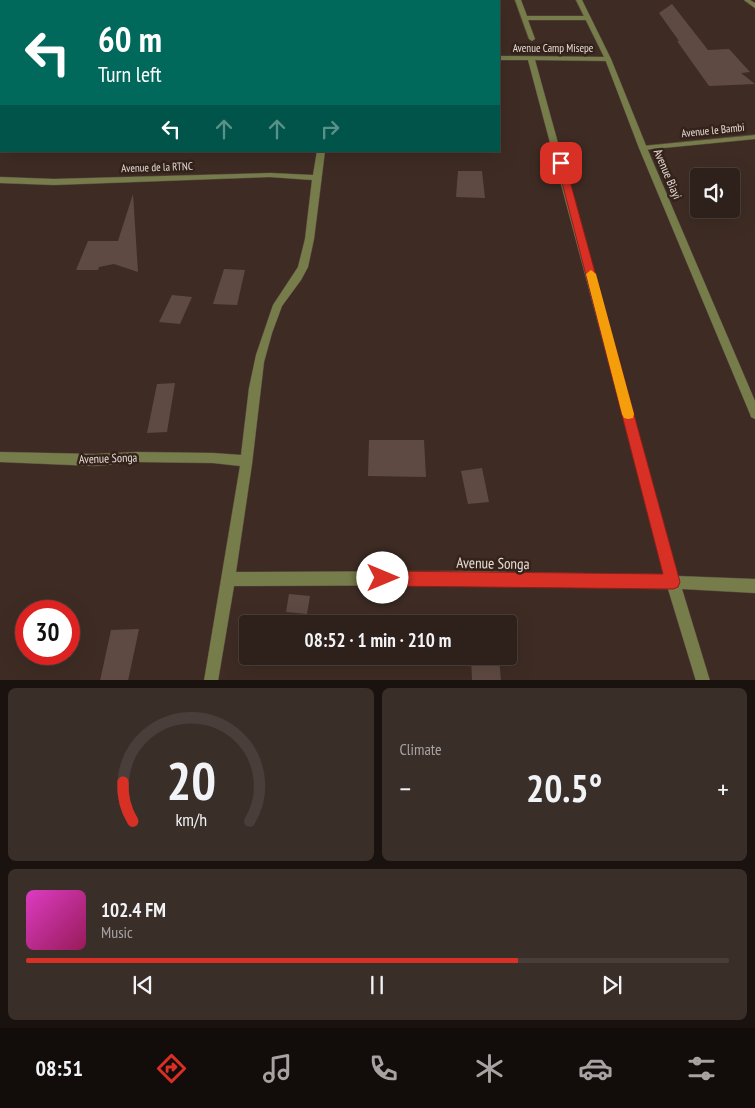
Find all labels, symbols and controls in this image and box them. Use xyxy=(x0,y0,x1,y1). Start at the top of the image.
text: 60 m xyxy=(98,16,162,62)
icon: left xyxy=(15,20,80,85)
street label: Avenue Camp Misepe xyxy=(513,41,594,55)
text: Turn left xyxy=(98,60,162,88)
icon: left xyxy=(157,115,185,143)
icon: ahead xyxy=(210,115,238,143)
icon: ahead xyxy=(263,115,291,143)
icon: right xyxy=(316,115,344,143)
street label: Avenue le Bambi xyxy=(681,120,745,140)
pin xyxy=(540,142,582,184)
street label: Avenue Biayi xyxy=(651,147,685,201)
icon: arrive xyxy=(547,149,575,177)
street label: Avenue de la RTNC xyxy=(121,159,193,175)
map controls xyxy=(690,168,740,218)
button: sound xyxy=(690,168,740,218)
street label: Avenue Songa xyxy=(79,449,138,467)
position arrow xyxy=(356,551,408,603)
street label: Avenue Songa xyxy=(456,553,530,573)
speed limit sign: 30 xyxy=(15,600,80,665)
text: 08:52 · 1 min · 210 m xyxy=(305,628,451,652)
text: Climate xyxy=(400,739,442,759)
text: 20 xyxy=(166,747,216,814)
text: 20.5° xyxy=(526,763,602,812)
text: − xyxy=(400,770,411,807)
text: + xyxy=(717,770,729,807)
text: km/h xyxy=(175,808,207,831)
text: 102.4 FM xyxy=(101,898,166,922)
text: Music xyxy=(101,922,133,942)
icon: previous xyxy=(129,971,157,999)
icon: pause xyxy=(363,971,391,999)
icon: next xyxy=(598,971,626,999)
icon: directions xyxy=(154,1051,189,1086)
icon: music xyxy=(260,1051,295,1086)
icon: phone xyxy=(366,1051,401,1086)
icon: climate xyxy=(472,1051,507,1086)
icon: car xyxy=(578,1051,613,1086)
icon: filters xyxy=(684,1051,719,1086)
text: 08:51 xyxy=(36,1054,83,1082)

